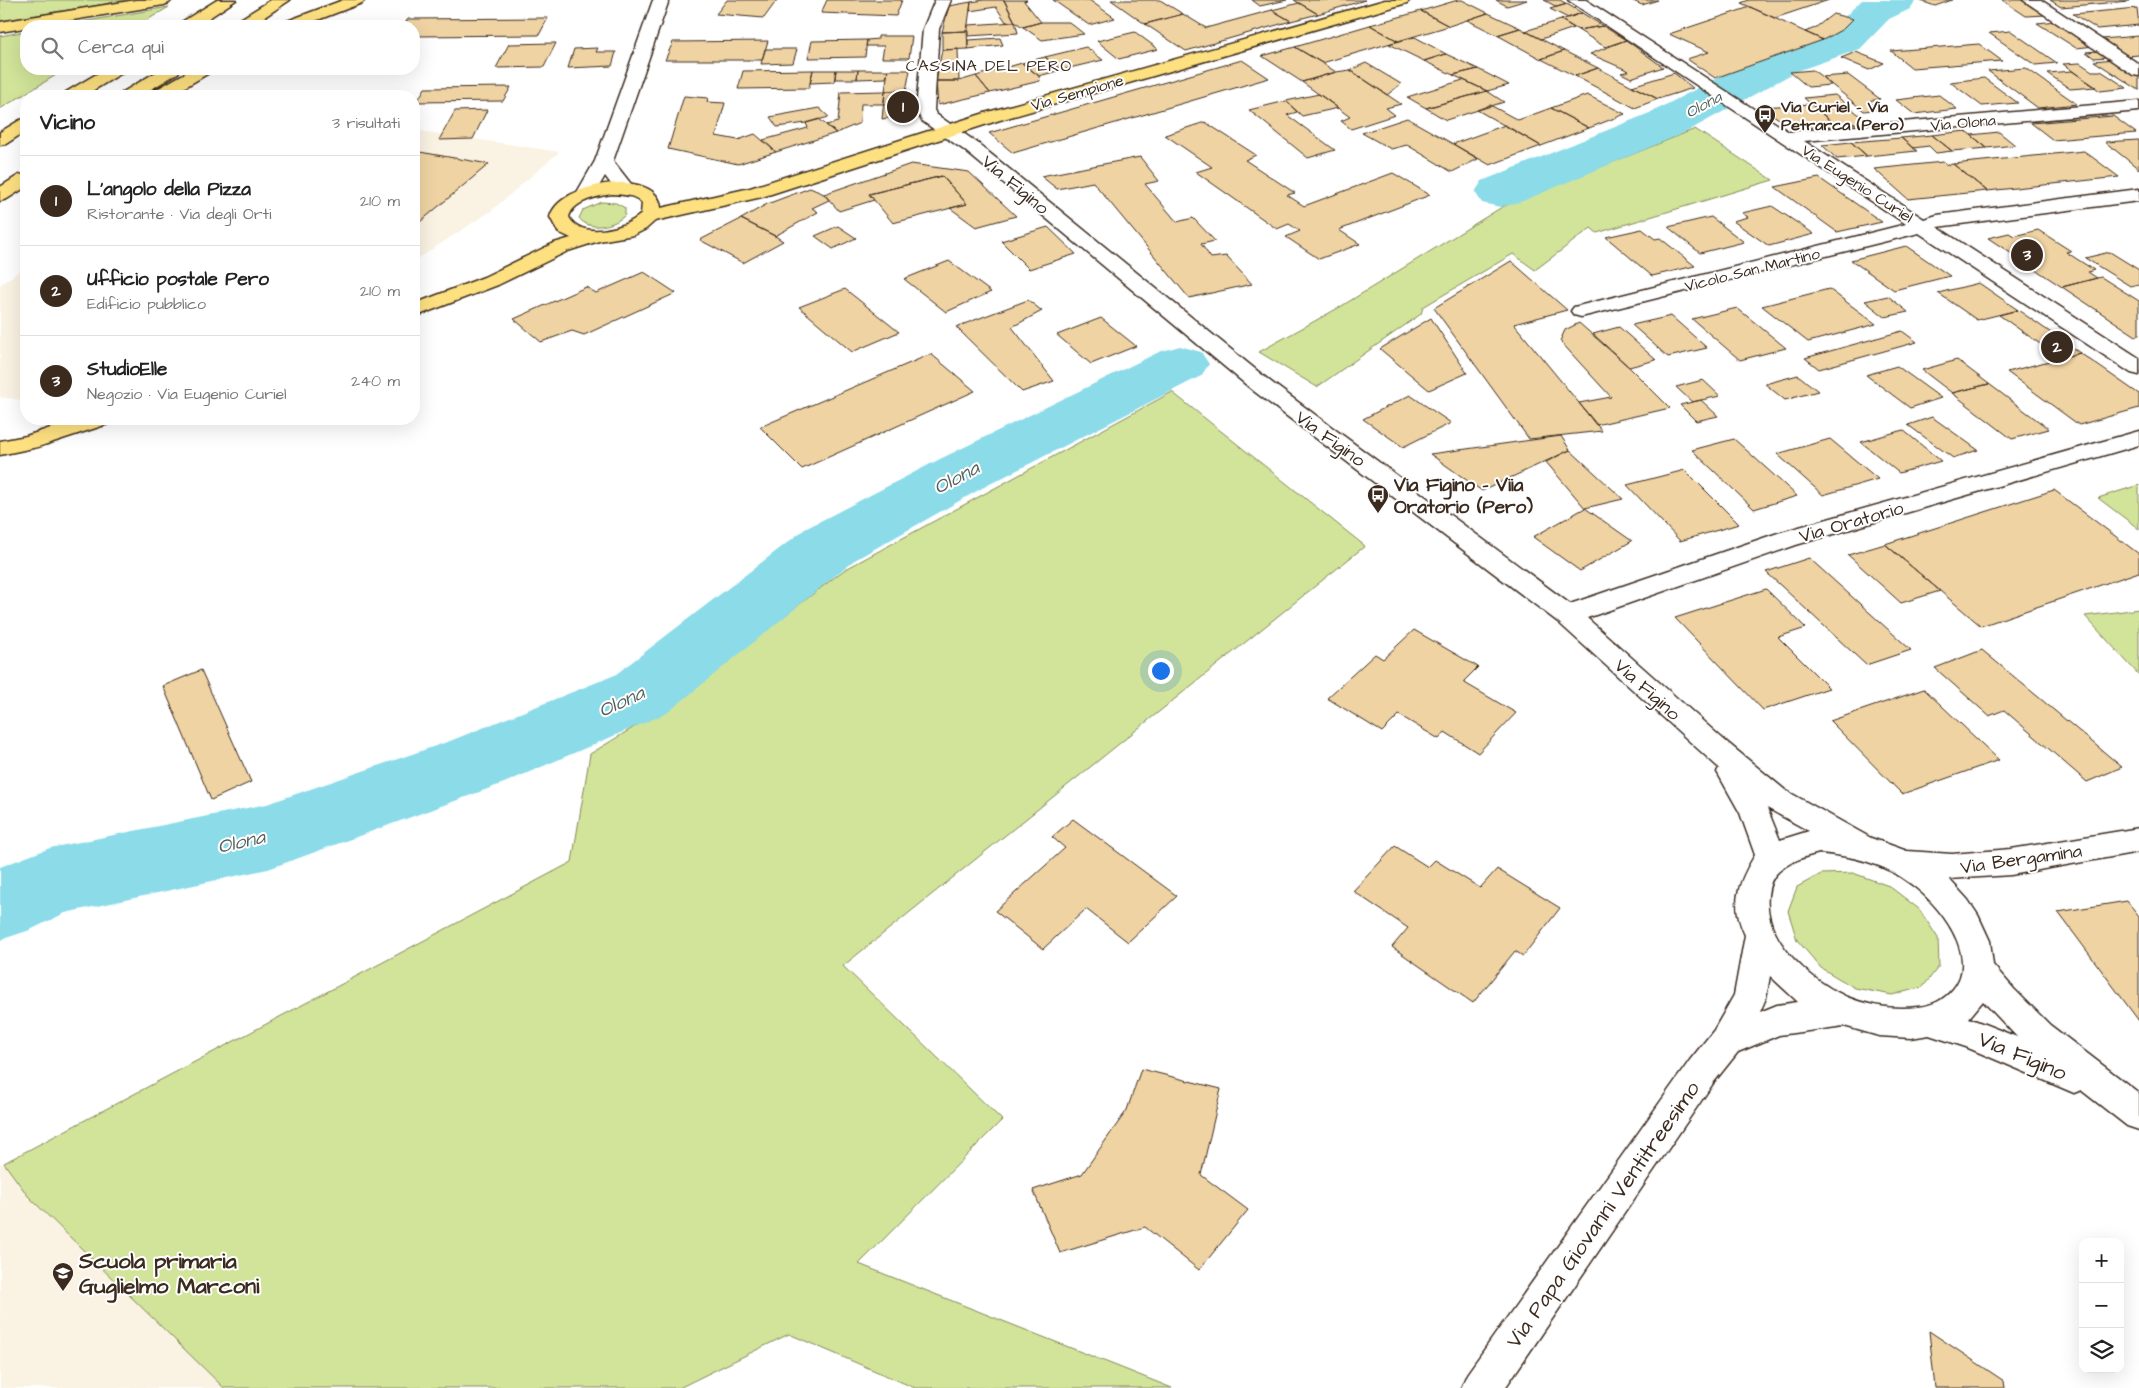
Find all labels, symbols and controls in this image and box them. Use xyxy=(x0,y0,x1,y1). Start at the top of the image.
search box xyxy=(20,20,420,75)
icon: search xyxy=(38,34,66,62)
text: Cerca qui xyxy=(78,34,164,61)
district label: CASSINA DEL PERO xyxy=(906,55,1072,77)
street label: Via Sempione xyxy=(1028,69,1126,117)
water label: Olona xyxy=(1681,86,1726,124)
pin: 1 xyxy=(887,88,919,126)
place label: Via Curiel - Via Petrarca (Pero) xyxy=(1780,96,1904,136)
bus stop icon: Via Curiel - Via Petrarca (Pero) xyxy=(1753,103,1777,134)
text: Vicino xyxy=(40,108,95,137)
street label: Via Olona xyxy=(1930,109,1997,137)
text: 3 risultati xyxy=(332,112,400,134)
street label: Via Eugenio Curiel xyxy=(1797,139,1918,229)
street label: Via Figino xyxy=(975,149,1055,222)
text: L'angolo della Pizza xyxy=(87,176,251,203)
text: 1 xyxy=(55,190,57,212)
text: 210 m xyxy=(360,190,400,212)
text: Ristorante · Via degli Orti xyxy=(87,203,271,225)
pin: 3 xyxy=(2011,236,2043,274)
street label: Vicolo San Martino xyxy=(1682,243,1822,297)
text: Ufficio postale Pero xyxy=(87,266,269,293)
text: 2 xyxy=(51,280,61,302)
text: 210 m xyxy=(360,280,400,302)
text: Edificio pubblico xyxy=(87,293,206,315)
pin: 2 xyxy=(2041,328,2073,366)
text: StudioElle xyxy=(87,356,167,383)
text: 3 xyxy=(52,370,60,392)
text: 240 m xyxy=(351,370,400,392)
text: Negozio · Via Eugenio Curiel xyxy=(87,383,287,405)
street label: Via Figino xyxy=(1289,404,1371,475)
water label: Olona xyxy=(929,454,985,502)
place label: Via Figino - Viia Oratorio (Pero) xyxy=(1393,472,1533,521)
bus stop icon: Via Figino - Viia Oratorio (Pero) xyxy=(1366,483,1390,514)
street label: Via Oratorio xyxy=(1796,495,1907,550)
street label: Via Figino xyxy=(1607,653,1686,728)
your location xyxy=(1148,658,1174,684)
water label: Olona xyxy=(594,679,650,725)
water label: Olona xyxy=(215,823,269,861)
street label: Via Bergamina xyxy=(1959,838,2084,882)
street label: Via Figino xyxy=(1973,1024,2072,1090)
street label: Via Papa Giovanni Ventitreesimo xyxy=(1499,1074,1708,1355)
map controls xyxy=(2079,1238,2124,1373)
button: + xyxy=(2079,1238,2124,1283)
place label: Scuola primaria Guglielmo Marconi xyxy=(78,1246,260,1303)
school or university icon: Scuola primaria Guglielmo Marconi xyxy=(51,1261,75,1292)
button: − xyxy=(2079,1283,2124,1328)
button: layers xyxy=(2079,1328,2124,1373)

